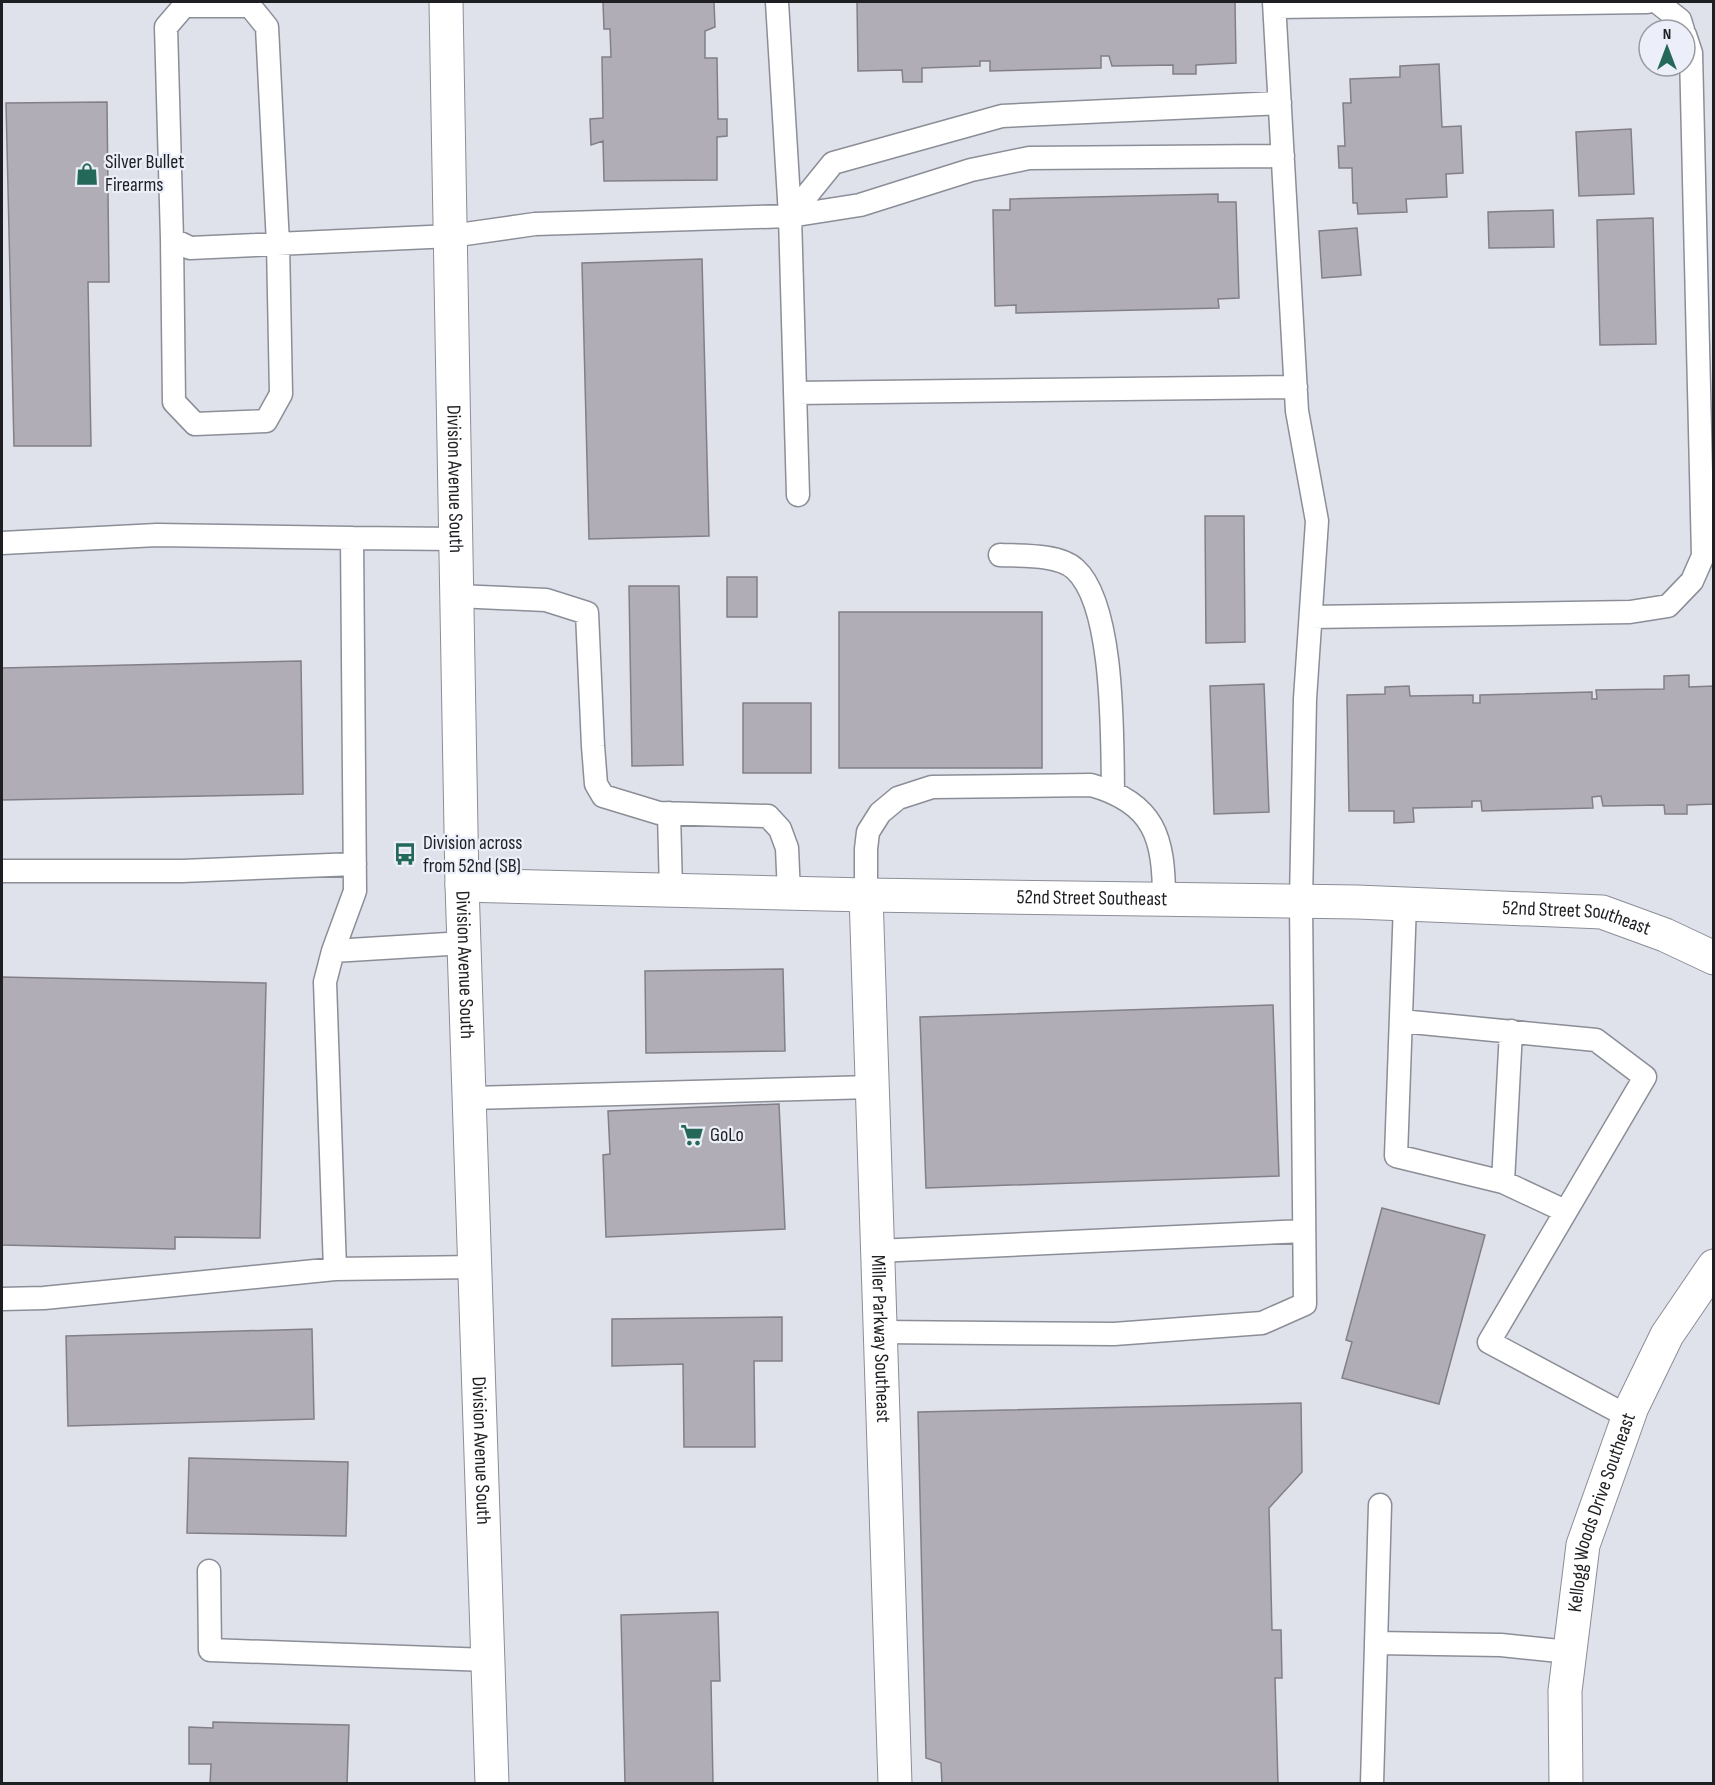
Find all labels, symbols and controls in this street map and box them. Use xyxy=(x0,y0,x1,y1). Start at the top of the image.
north arrow xyxy=(1637,18,1697,78)
text: N xyxy=(1663,25,1671,44)
place label: Silver Bullet Firearms xyxy=(105,150,184,197)
shop icon: Silver Bullet Firearms xyxy=(74,161,100,187)
street label: Division Avenue South xyxy=(441,405,468,553)
place label: Division across from 52nd (SB) xyxy=(423,831,522,878)
bus stop icon: Division across from 52nd (SB) xyxy=(392,841,418,867)
street label: 52nd Street Southeast xyxy=(1016,885,1167,911)
street label: Division Avenue South xyxy=(450,890,479,1039)
street label: 52nd Street Southeast xyxy=(1502,896,1654,941)
supermarket icon: GoLo xyxy=(679,1122,705,1148)
place label: GoLo xyxy=(710,1123,744,1147)
street label: Miller Parkway Southeast xyxy=(866,1255,895,1423)
street label: Division Avenue South xyxy=(466,1376,495,1525)
street label: Kellogg Woods Drive Southeast xyxy=(1563,1410,1641,1613)

